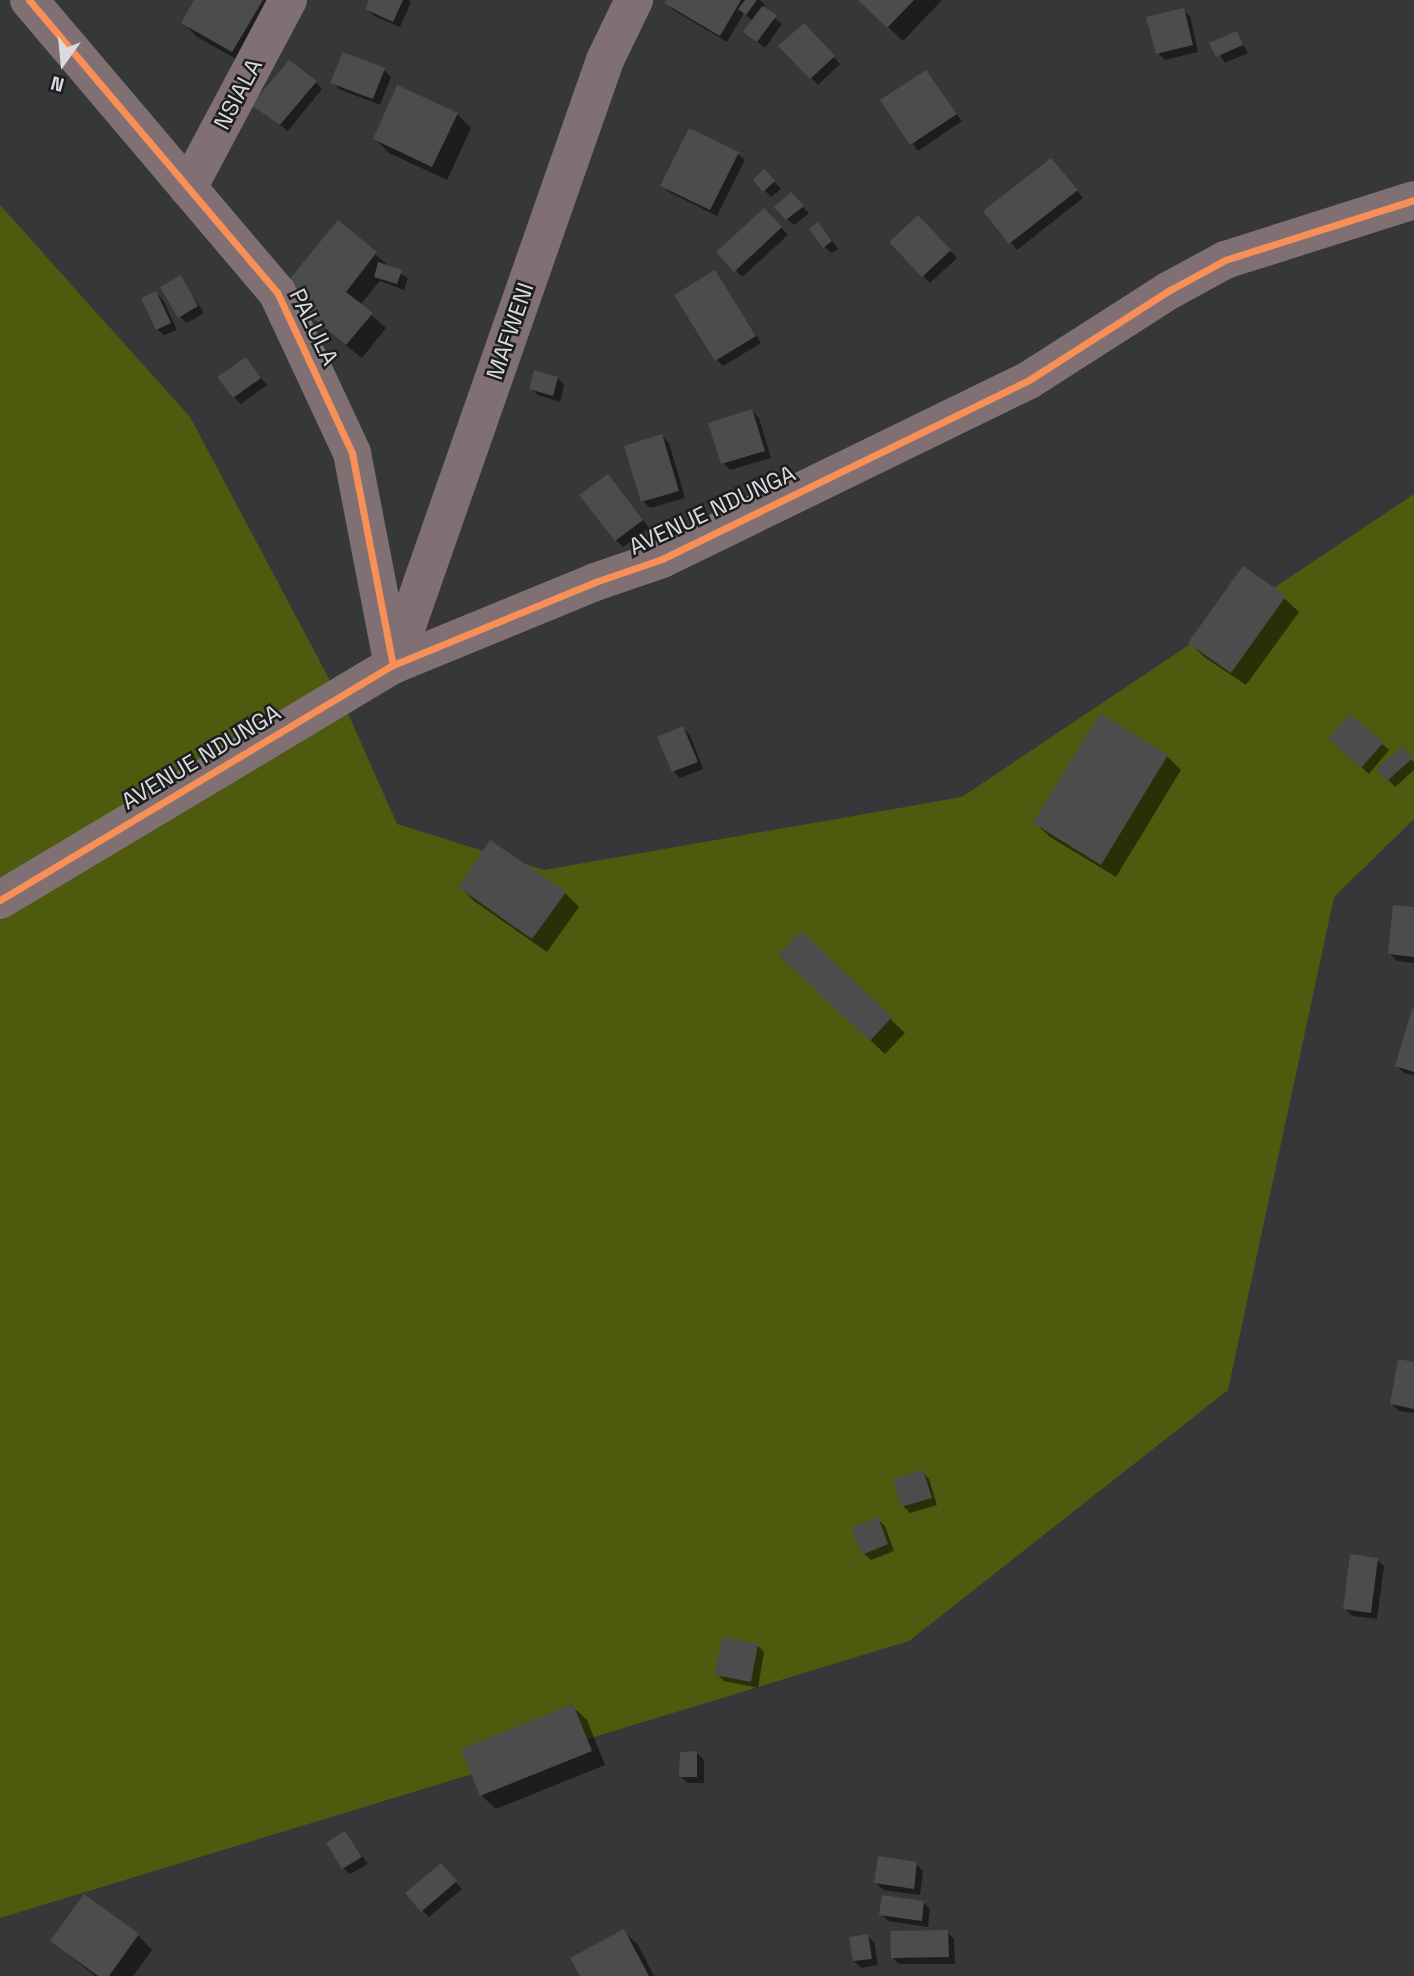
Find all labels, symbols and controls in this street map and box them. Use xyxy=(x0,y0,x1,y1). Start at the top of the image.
north arrow xyxy=(28,28,98,98)
street label: NSIALA xyxy=(208,54,268,134)
text: N xyxy=(48,70,67,97)
street label: MAFWENI xyxy=(481,279,539,383)
street label: PALULA xyxy=(284,284,344,370)
street label: AVENUE NDUNGA xyxy=(624,459,800,561)
street label: AVENUE NDUNGA xyxy=(116,699,286,815)

